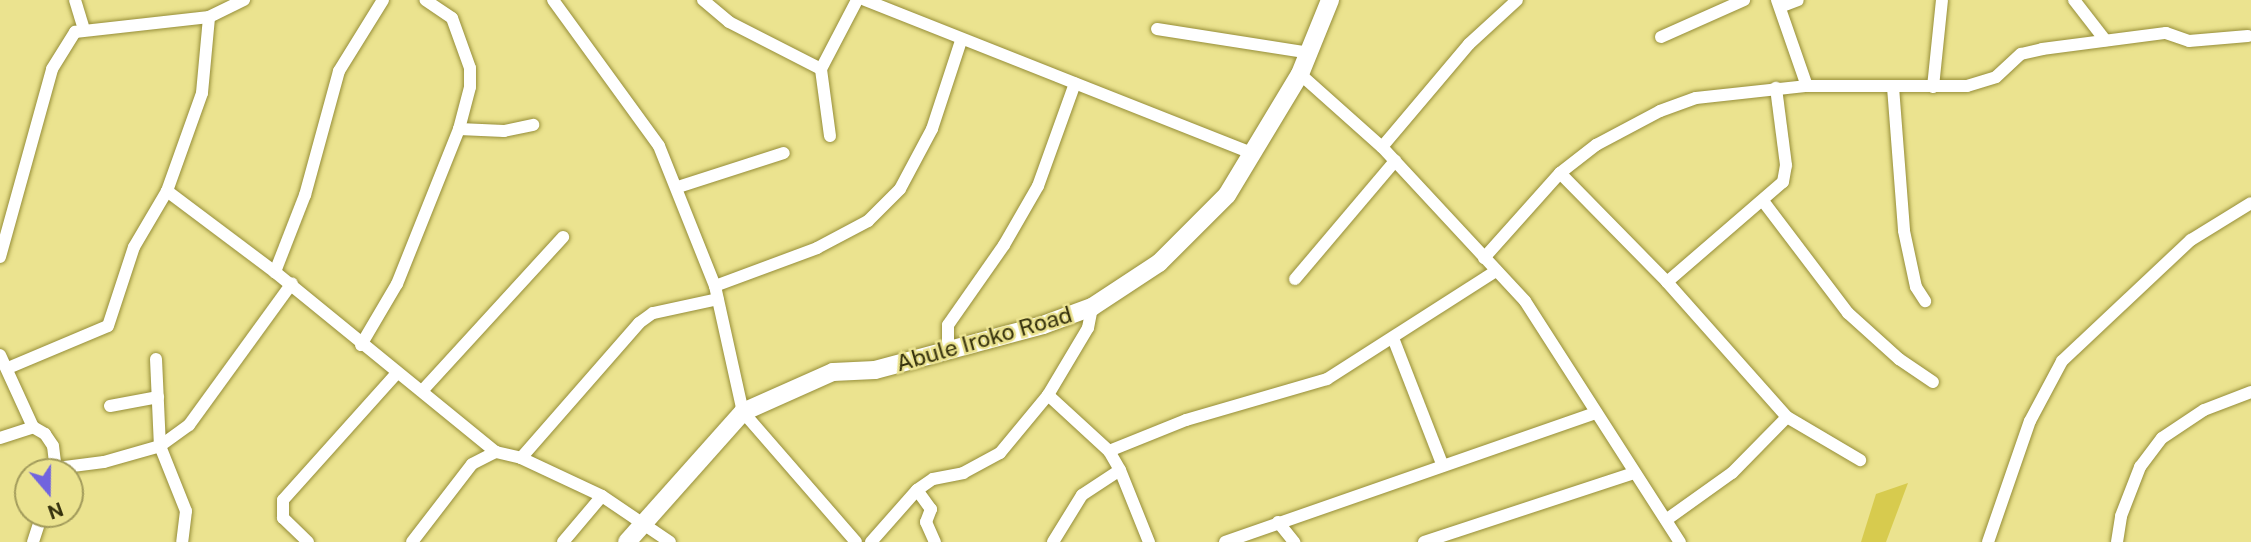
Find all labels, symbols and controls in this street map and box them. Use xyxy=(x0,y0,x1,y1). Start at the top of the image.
street label: Abule Iroko Road xyxy=(893,301,1075,377)
north arrow xyxy=(14,458,84,528)
text: N xyxy=(45,498,66,524)

